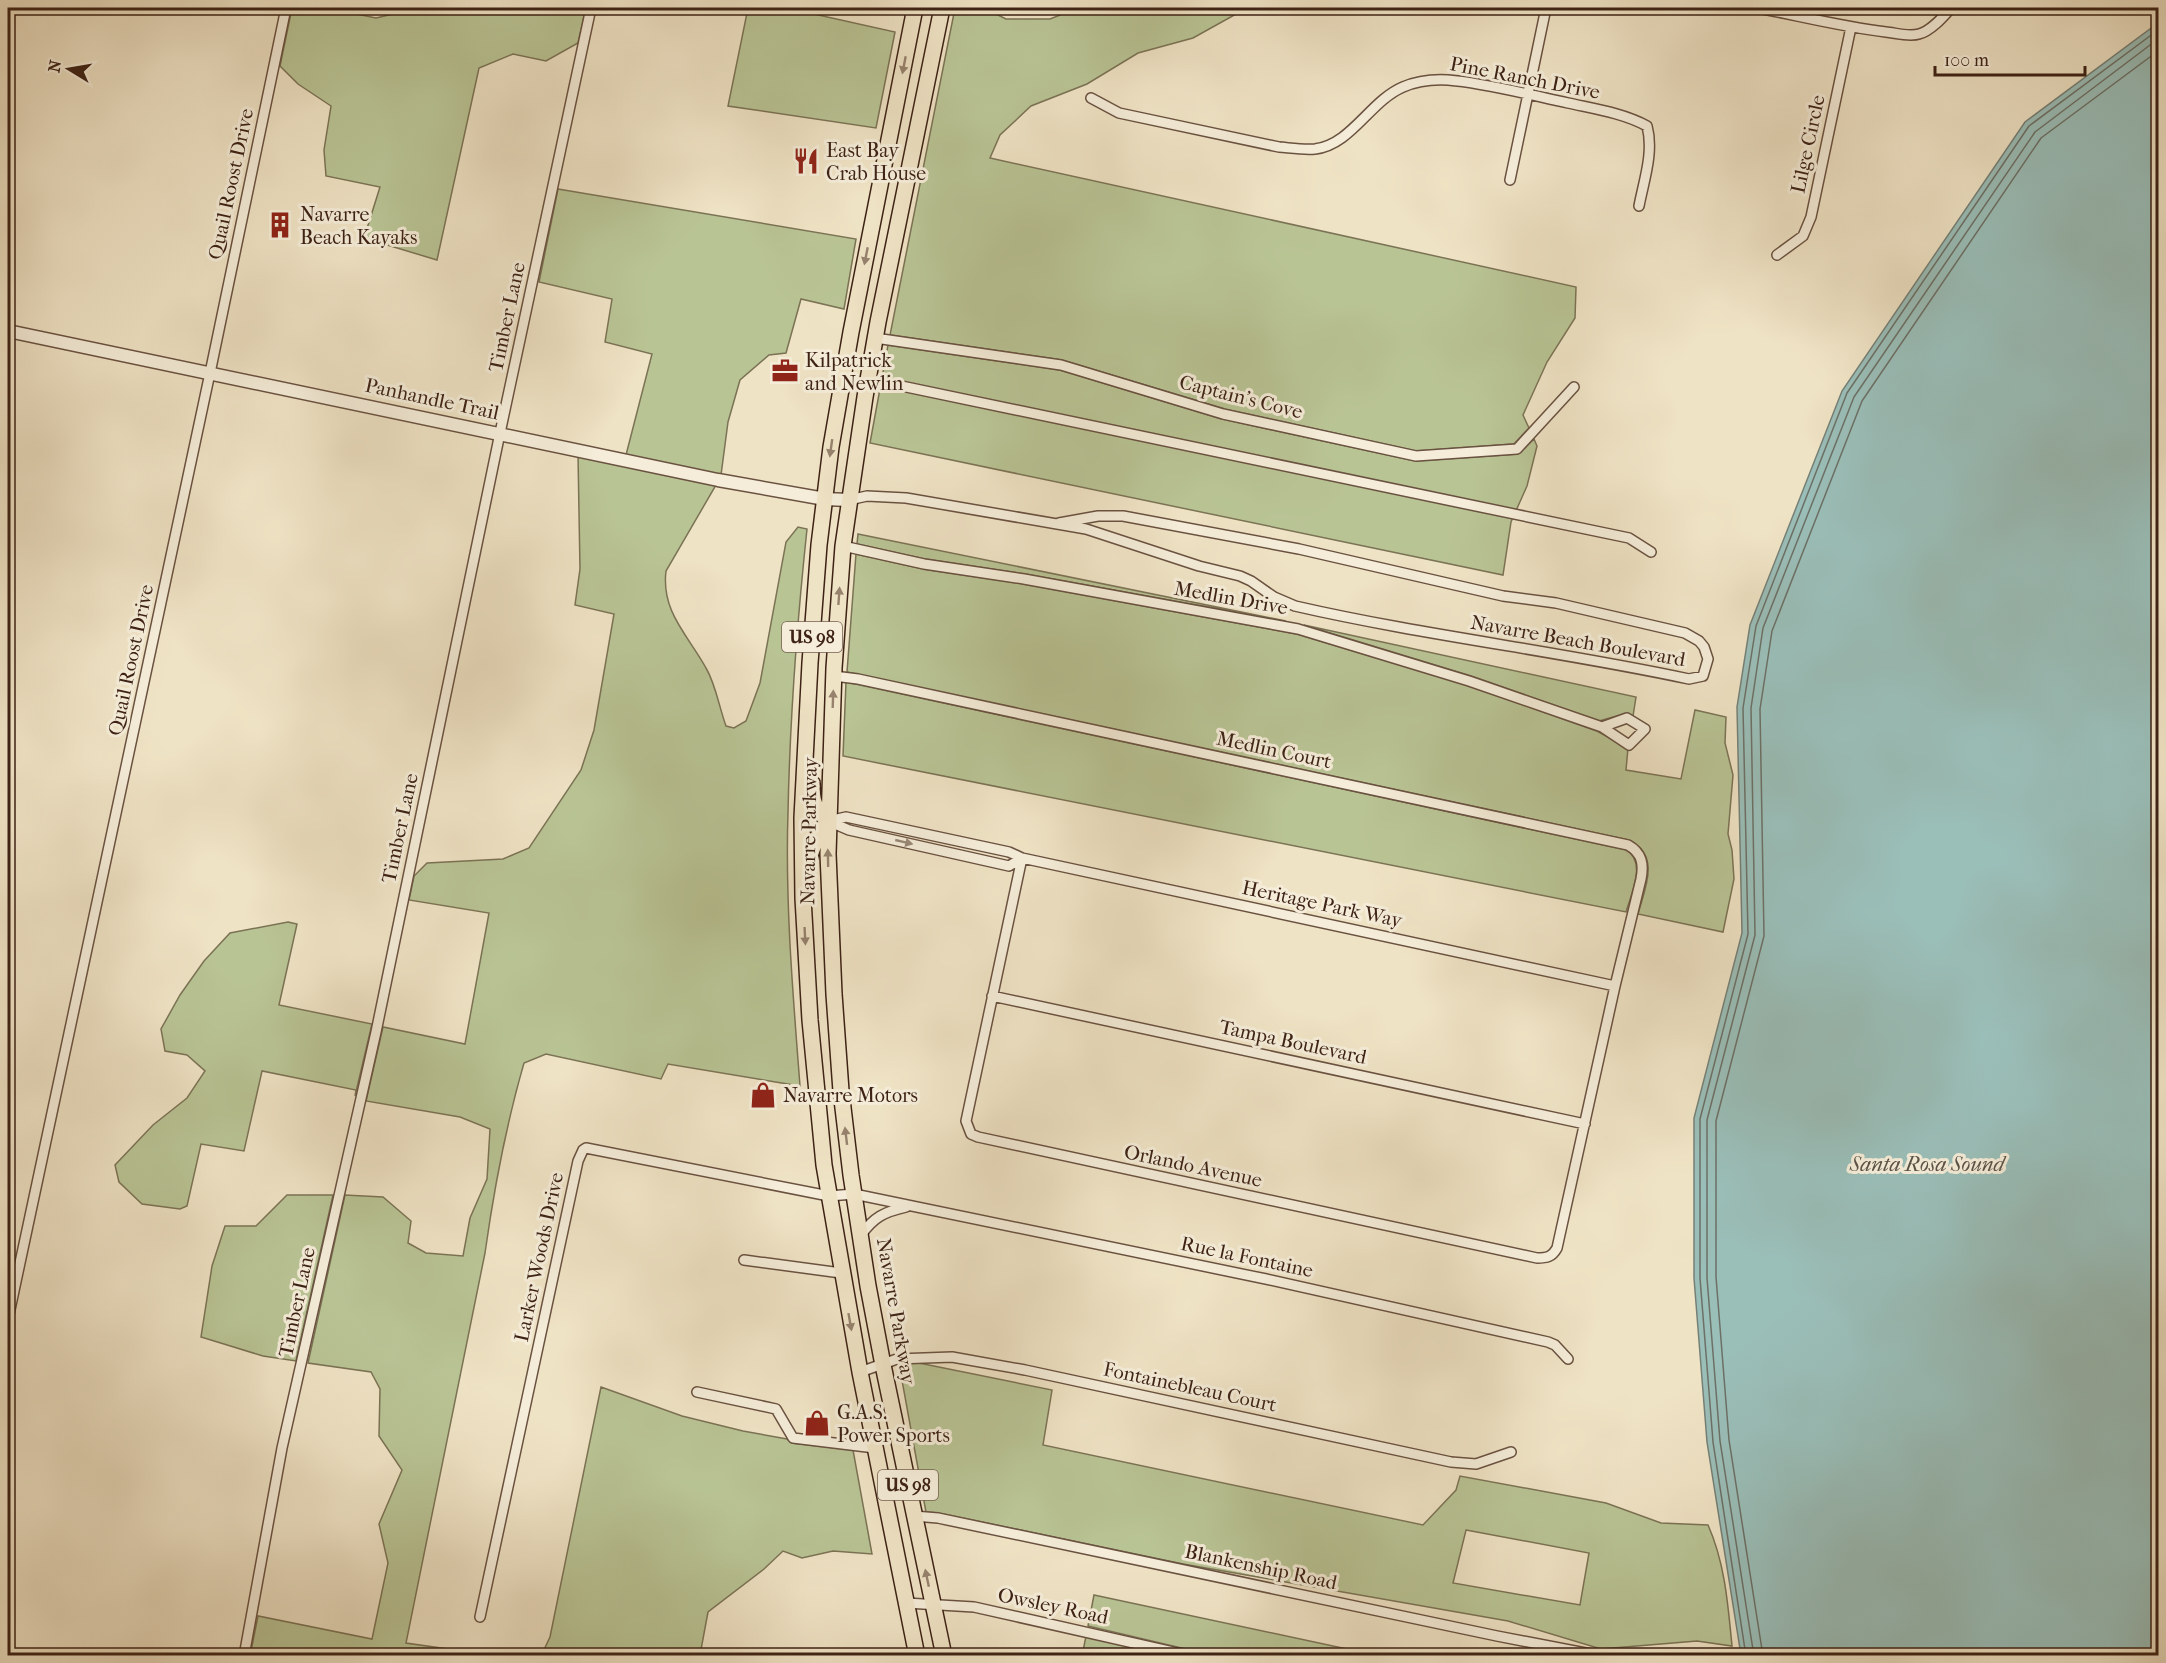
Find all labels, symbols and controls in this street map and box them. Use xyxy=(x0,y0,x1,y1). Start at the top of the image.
north arrow xyxy=(39,39,99,99)
scale bar xyxy=(1935,39,2085,77)
text: 100 m xyxy=(1944,50,1989,71)
street label: Pine Ranch Drive xyxy=(1448,52,1602,104)
one-way arrow xyxy=(899,56,908,75)
text: N xyxy=(44,58,65,74)
street label: Lilge Circle xyxy=(1786,93,1830,195)
street label: Quail Roost Drive xyxy=(204,106,258,262)
place label: East Bay Crab House xyxy=(826,139,926,185)
restaurant icon: East Bay Crab House xyxy=(791,146,821,176)
place label: Navarre Beach Kayaks xyxy=(300,203,417,249)
building icon: Navarre Beach Kayaks xyxy=(265,210,295,240)
one-way arrow xyxy=(861,247,870,266)
street label: Timber Lane xyxy=(484,260,530,374)
place label: Kilpatrick and Newlin xyxy=(805,349,904,395)
office icon: Kilpatrick and Newlin xyxy=(770,356,800,386)
street label: Captain's Cove xyxy=(1177,371,1305,423)
street label: Panhandle Trail xyxy=(363,374,502,425)
one-way arrow xyxy=(827,439,836,458)
street label: Medlin Drive xyxy=(1172,577,1290,619)
street label: Quail Roost Drive xyxy=(104,582,158,738)
one-way arrow xyxy=(834,587,844,606)
street label: Navarre Beach Boulevard xyxy=(1469,611,1688,671)
road number: US 98 xyxy=(782,622,842,652)
one-way arrow xyxy=(828,690,838,709)
street label: Medlin Court xyxy=(1215,727,1333,773)
street label: Navarre Parkway xyxy=(796,756,822,905)
street label: Timber Lane xyxy=(377,771,423,885)
one-way arrow xyxy=(895,838,914,848)
one-way arrow xyxy=(823,848,833,867)
street label: Heritage Park Way xyxy=(1240,876,1405,932)
one-way arrow xyxy=(800,926,809,945)
street label: Tampa Boulevard xyxy=(1217,1015,1370,1069)
shop icon: Navarre Motors xyxy=(748,1080,778,1110)
place label: Navarre Motors xyxy=(783,1084,918,1107)
one-way arrow xyxy=(842,1126,851,1145)
street label: Orlando Avenue xyxy=(1122,1140,1264,1192)
water label: Santa Rosa Sound xyxy=(1849,1152,2007,1176)
street label: Larker Woods Drive xyxy=(510,1170,568,1344)
street label: Rue la Fontaine xyxy=(1179,1232,1315,1282)
street label: Navarre Parkway xyxy=(872,1236,920,1387)
street label: Timber Lane xyxy=(274,1245,320,1359)
one-way arrow xyxy=(846,1313,855,1332)
street label: Fontainebleau Court xyxy=(1101,1357,1279,1417)
place label: G.A.S. Power Sports xyxy=(837,1401,950,1447)
shop icon: G.A.S. Power Sports xyxy=(802,1408,832,1438)
road number: US 98 xyxy=(878,1470,938,1500)
street label: Blankenship Road xyxy=(1183,1540,1340,1595)
one-way arrow xyxy=(922,1568,931,1587)
street label: Owsley Road xyxy=(996,1583,1111,1629)

